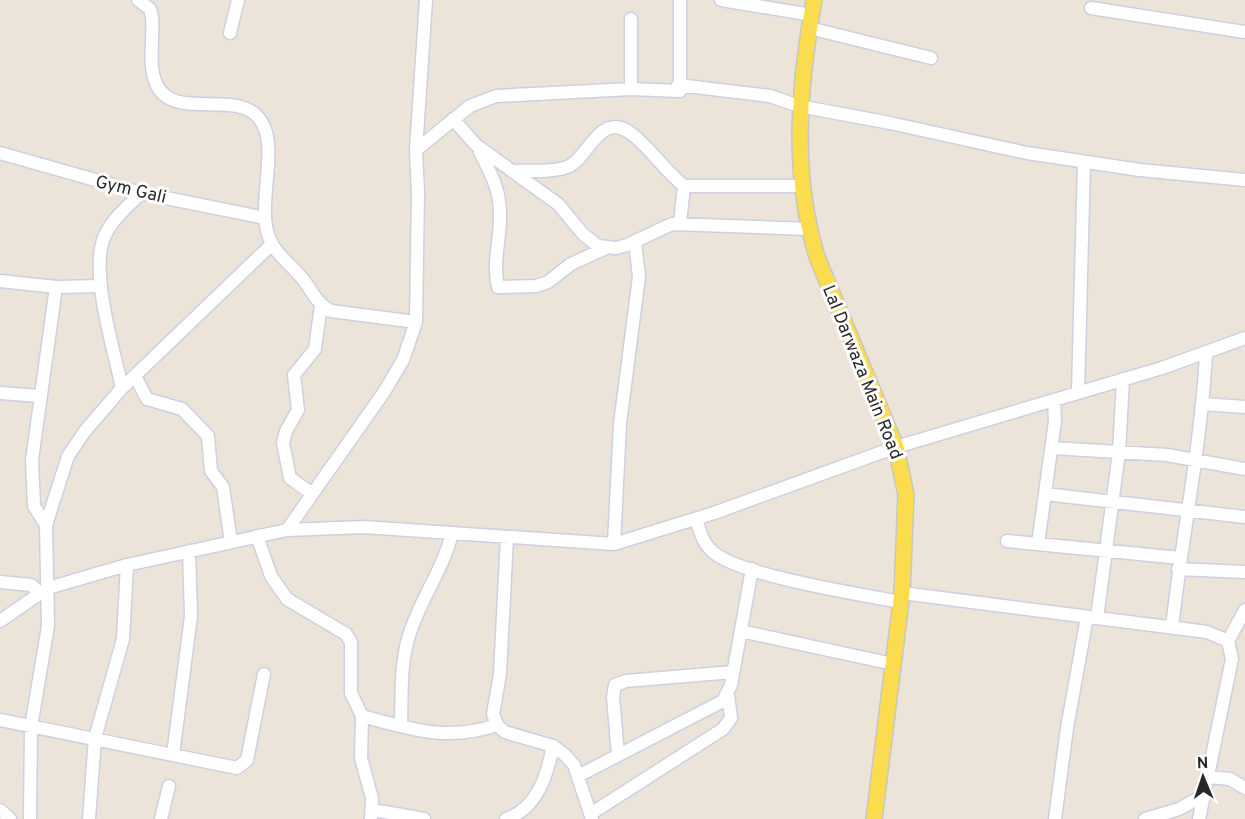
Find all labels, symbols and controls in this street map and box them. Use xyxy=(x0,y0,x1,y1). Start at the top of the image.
street label: Gym Gali xyxy=(93,171,168,210)
street label: Lal Darwaza Main Road xyxy=(816,282,907,463)
north arrow xyxy=(1173,747,1233,807)
text: N xyxy=(1196,754,1209,774)

